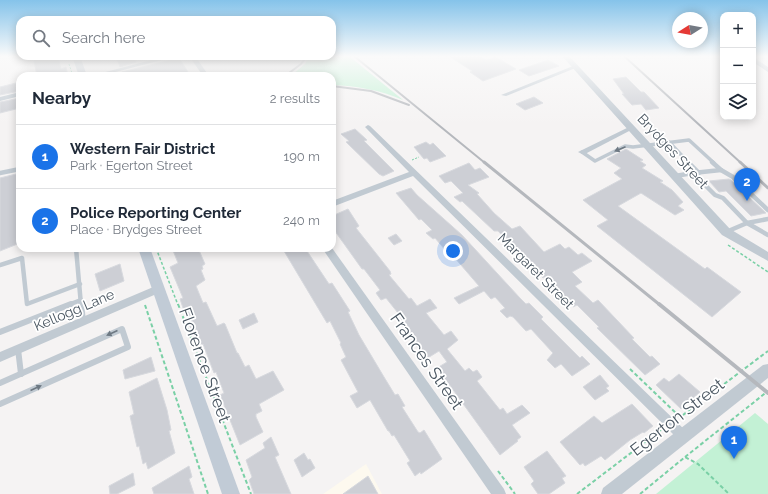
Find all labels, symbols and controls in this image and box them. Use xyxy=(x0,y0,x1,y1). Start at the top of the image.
north arrow xyxy=(672,12,708,48)
map controls xyxy=(720,12,756,120)
button: + xyxy=(720,12,756,48)
search box xyxy=(16,16,336,60)
icon: search xyxy=(30,27,52,49)
text: Search here xyxy=(62,29,145,47)
button: − xyxy=(720,48,756,84)
button: layers xyxy=(720,84,756,120)
text: Nearby xyxy=(32,88,91,108)
text: 2 results xyxy=(270,91,320,106)
street label: Brydges Street xyxy=(634,110,712,192)
text: Western Fair District xyxy=(70,140,215,158)
one-way arrow xyxy=(614,146,625,152)
text: 1 xyxy=(42,149,48,164)
text: 190 m xyxy=(284,149,320,164)
text: Park · Egerton Street xyxy=(70,158,193,173)
pin: 2 xyxy=(734,168,760,201)
text: Police Reporting Center xyxy=(70,204,241,222)
text: 2 xyxy=(41,213,49,228)
text: 240 m xyxy=(283,213,320,228)
text: Place · Brydges Street xyxy=(70,222,202,237)
street label: Margaret Street xyxy=(495,230,577,312)
your location xyxy=(443,241,463,261)
street label: Kellogg Lane xyxy=(31,286,117,334)
street label: Florence Street xyxy=(175,305,235,426)
street label: Frances Street xyxy=(386,309,468,413)
one-way arrow xyxy=(107,330,118,336)
street label: Egerton Street xyxy=(626,374,728,460)
one-way arrow xyxy=(30,385,41,391)
pin: 1 xyxy=(721,426,747,459)

